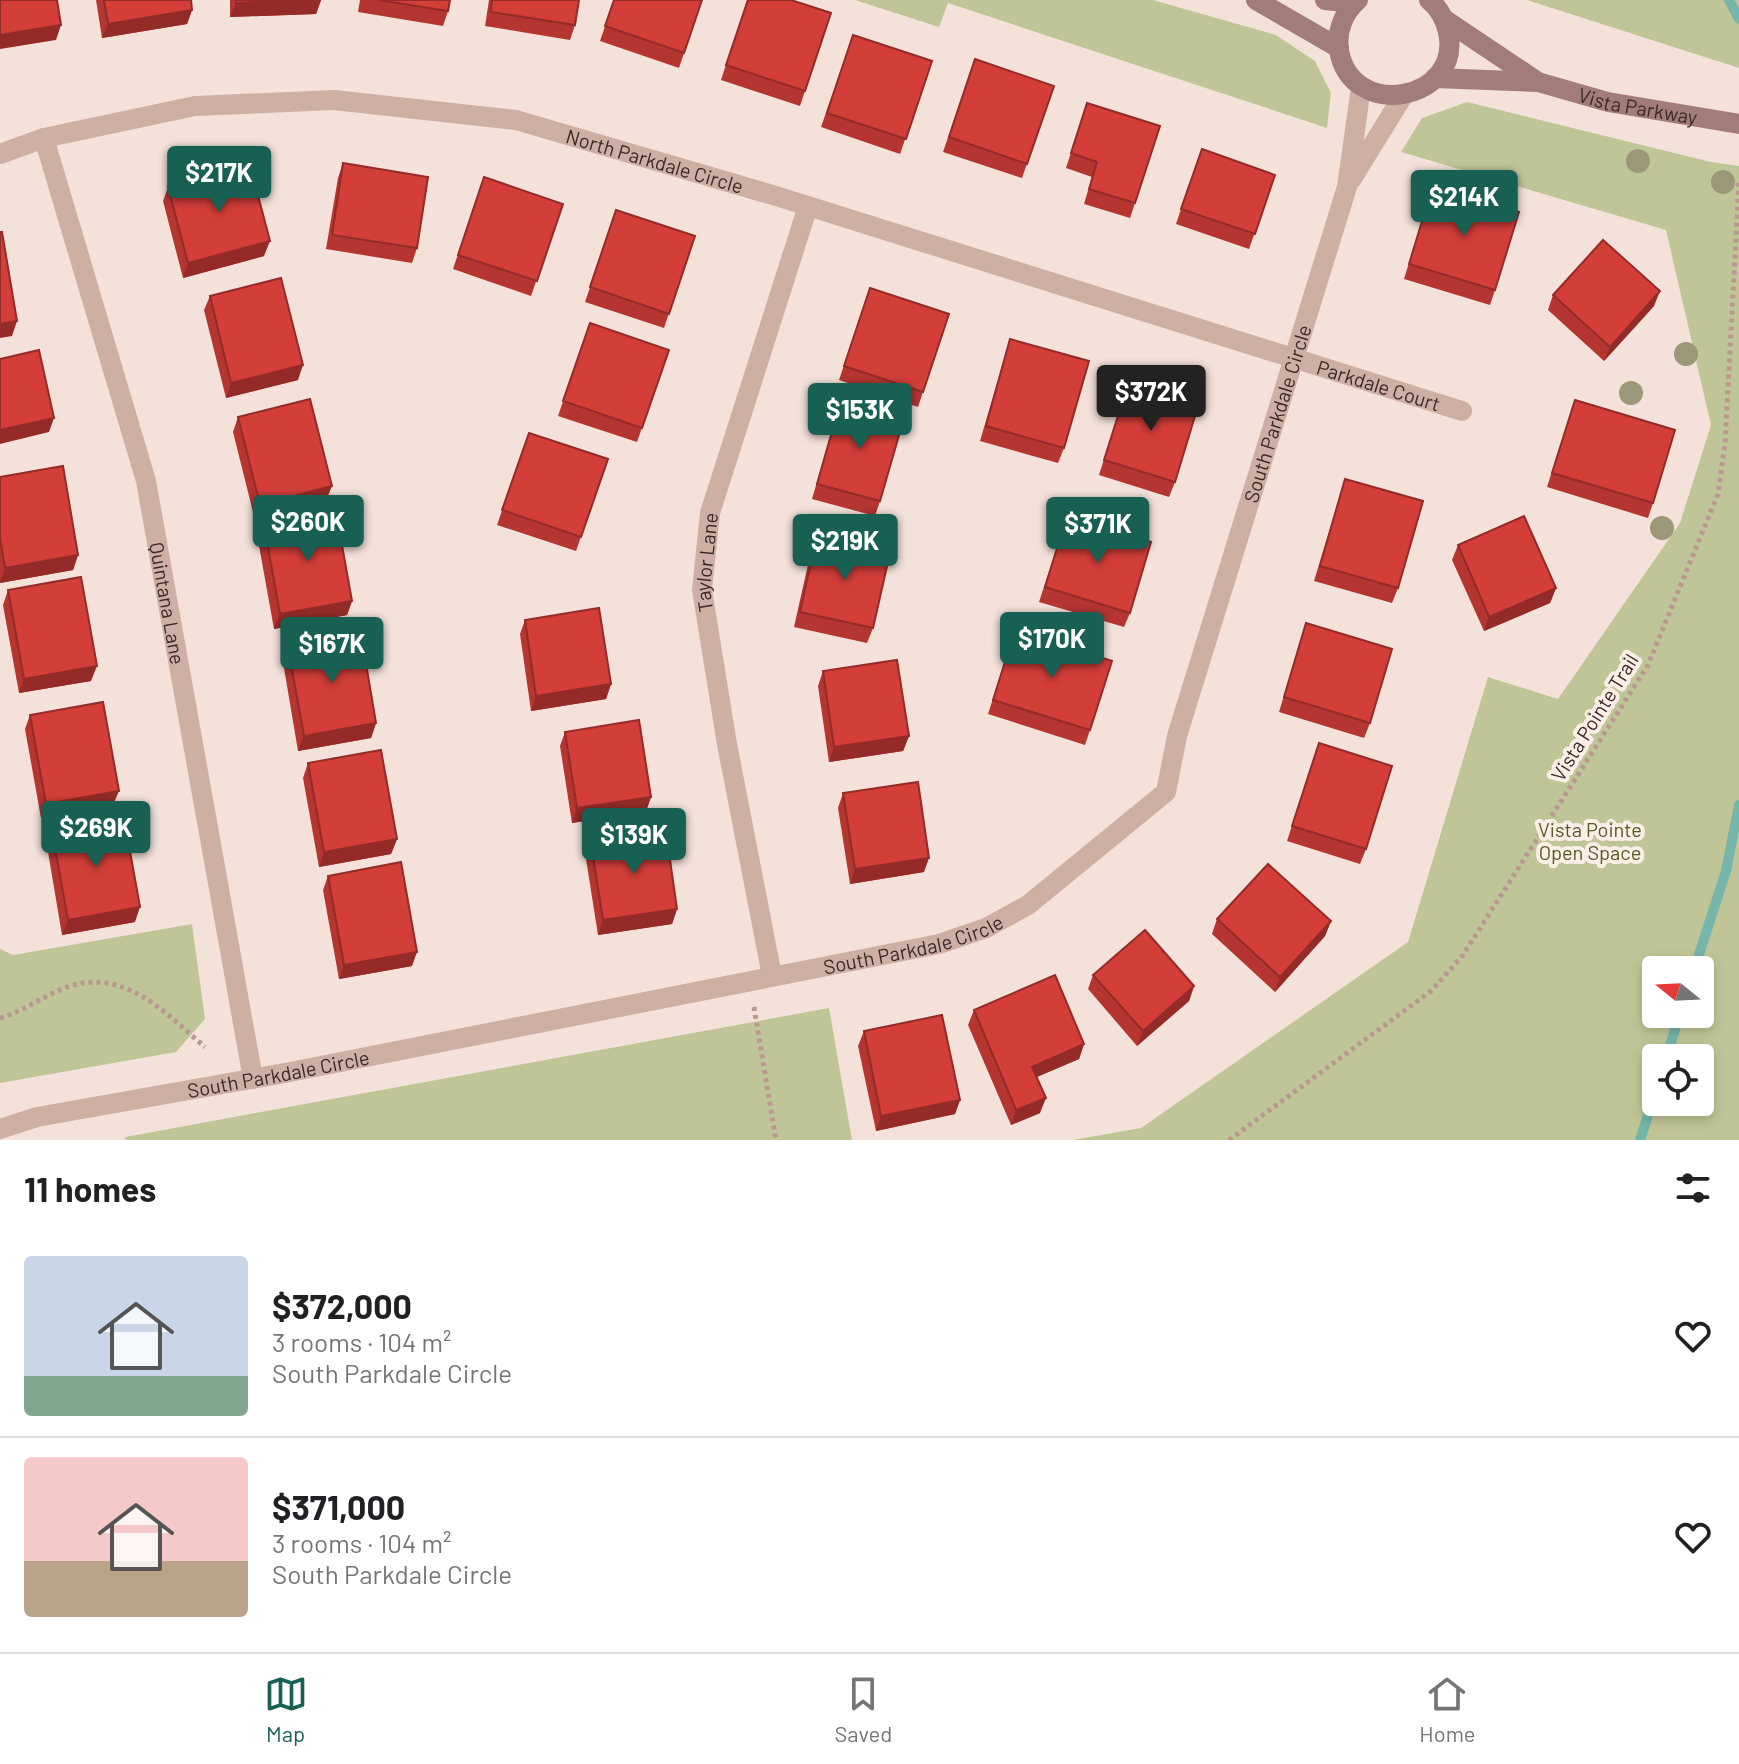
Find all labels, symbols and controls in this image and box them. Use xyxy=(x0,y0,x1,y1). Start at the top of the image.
street label: Vista Parkway xyxy=(1576,82,1699,129)
street label: North Parkdale Circle xyxy=(563,123,746,198)
pin: $217K xyxy=(163,146,275,214)
text: $217K xyxy=(185,156,253,187)
pin: $214K xyxy=(1408,170,1520,238)
text: $214K xyxy=(1429,180,1499,211)
street label: South Parkdale Circle xyxy=(1238,322,1316,505)
street label: Parkdale Court xyxy=(1314,354,1443,416)
pin: $372K xyxy=(1095,365,1207,433)
text: $372K xyxy=(1115,375,1187,406)
pin: $153K xyxy=(804,383,916,451)
text: $153K xyxy=(826,393,894,424)
pin: $260K xyxy=(252,495,364,563)
pin: $371K xyxy=(1042,497,1154,565)
text: $260K xyxy=(271,505,345,536)
text: $371K xyxy=(1064,507,1132,538)
street label: Taylor Lane xyxy=(690,511,722,614)
pin: $219K xyxy=(789,514,901,582)
text: $219K xyxy=(811,524,879,555)
street label: Quintana Lane xyxy=(145,540,191,666)
pin: $170K xyxy=(996,612,1108,680)
pin: $167K xyxy=(276,617,388,685)
text: $170K xyxy=(1018,622,1086,653)
text: $167K xyxy=(298,627,366,658)
street label: Vista Pointe Trail xyxy=(1545,649,1643,785)
pin: $269K xyxy=(40,801,152,869)
pin: $139K xyxy=(578,808,690,876)
text: $269K xyxy=(59,811,133,842)
park label: Vista Pointe Open Space xyxy=(1538,817,1642,864)
text: $139K xyxy=(600,818,668,849)
street label: South Parkdale Circle xyxy=(821,909,1007,979)
north arrow xyxy=(1642,956,1714,1028)
map controls xyxy=(1642,956,1714,1116)
button: locate xyxy=(1642,1044,1714,1116)
street label: South Parkdale Circle xyxy=(185,1045,371,1102)
icon: filters xyxy=(1671,1166,1715,1210)
text: 11 homes xyxy=(24,1168,156,1209)
text: $372,000 xyxy=(272,1285,412,1326)
icon: home xyxy=(88,1288,184,1384)
icon: heart xyxy=(1671,1314,1715,1358)
text: 3 rooms · 104 m² xyxy=(272,1326,451,1357)
text: South Parkdale Circle xyxy=(272,1357,512,1388)
text: $371,000 xyxy=(272,1486,405,1527)
icon: home xyxy=(88,1489,184,1585)
icon: heart xyxy=(1671,1515,1715,1559)
text: 3 rooms · 104 m² xyxy=(272,1527,451,1558)
text: South Parkdale Circle xyxy=(272,1558,512,1589)
tab: Map xyxy=(264,1672,308,1746)
tab: Saved xyxy=(835,1672,892,1746)
tab: Home xyxy=(1419,1672,1475,1746)

